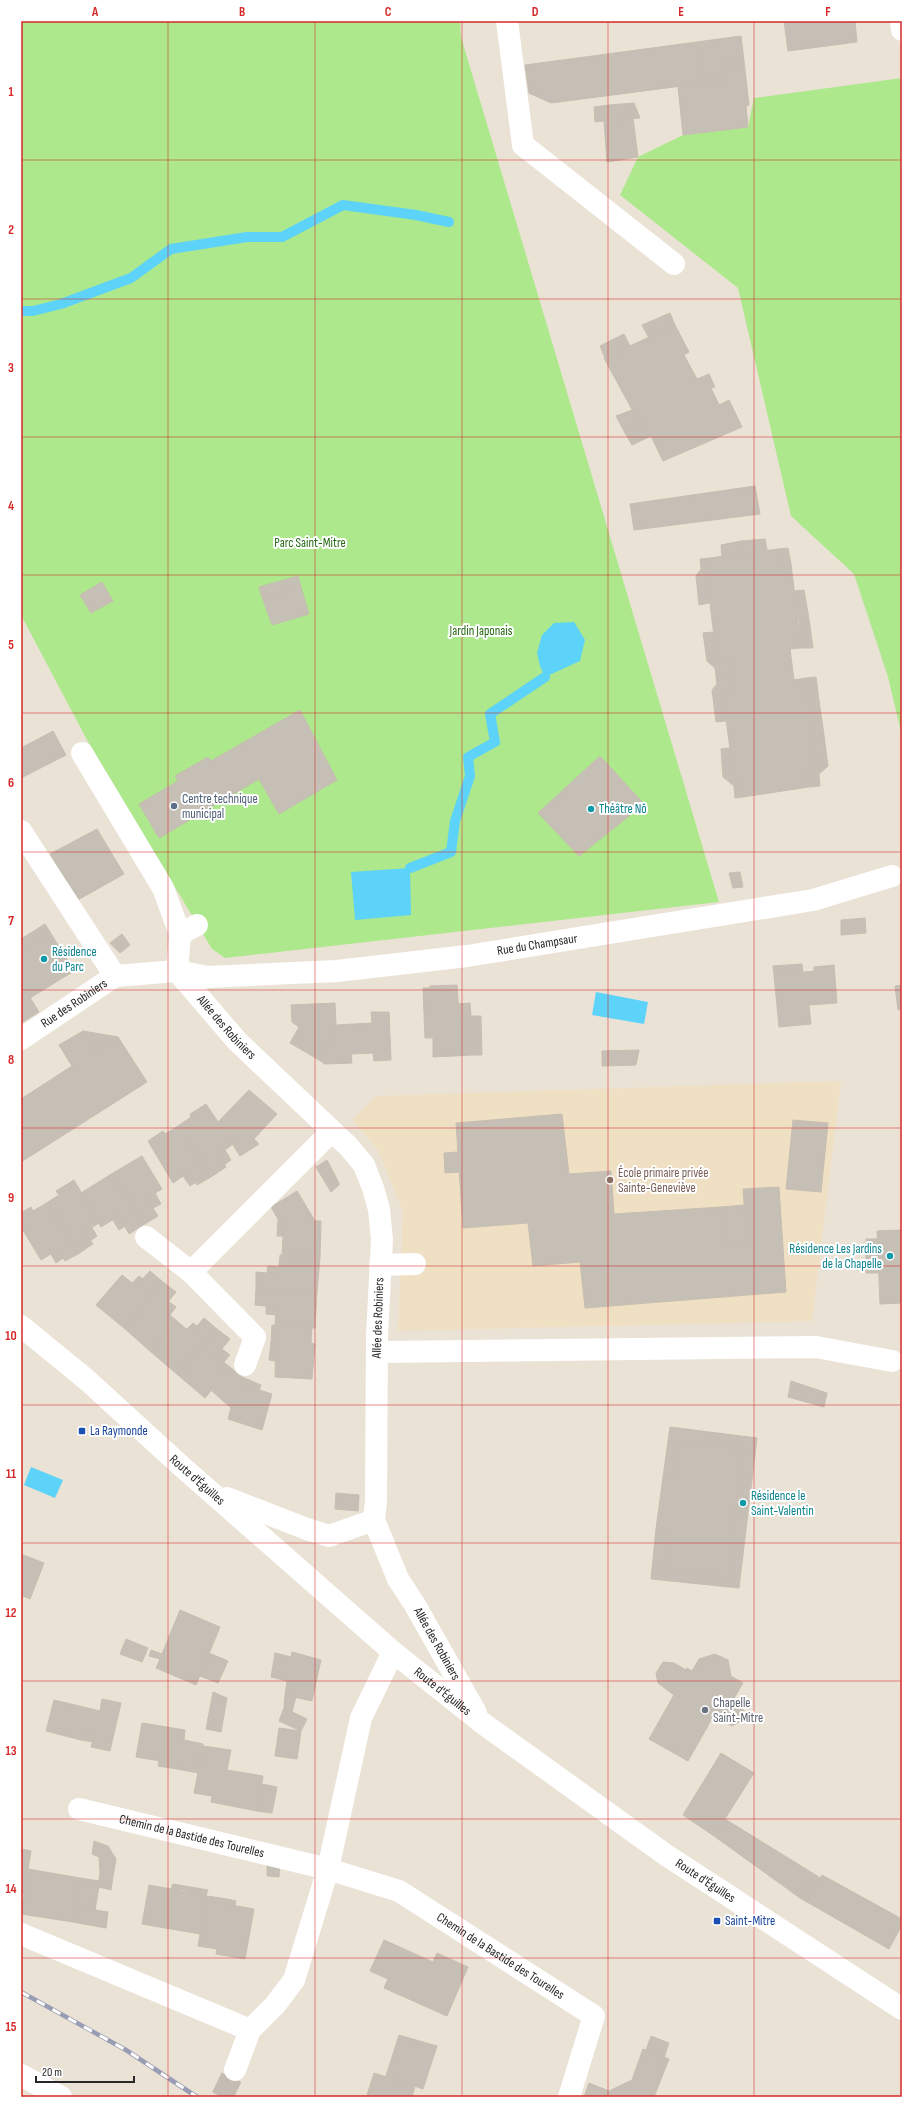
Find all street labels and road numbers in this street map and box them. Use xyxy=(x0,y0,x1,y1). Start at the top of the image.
street label: Rue du Champsaur xyxy=(496,930,579,959)
street label: Rue des Robiniers xyxy=(38,975,111,1031)
street label: Allée des Robiniers xyxy=(193,991,260,1063)
street label: Allée des Robiniers xyxy=(369,1277,387,1360)
street label: Route d'Éguilles xyxy=(166,1451,228,1509)
street label: Allée des Robiniers xyxy=(409,1604,464,1683)
street label: Route d'Éguilles xyxy=(411,1664,475,1719)
street label: Chemin de la Bastide des Tourelles xyxy=(118,1811,266,1861)
street label: Route d'Éguilles xyxy=(672,1855,739,1906)
street label: Chemin de la Bastide des Tourelles xyxy=(434,1909,568,2003)

